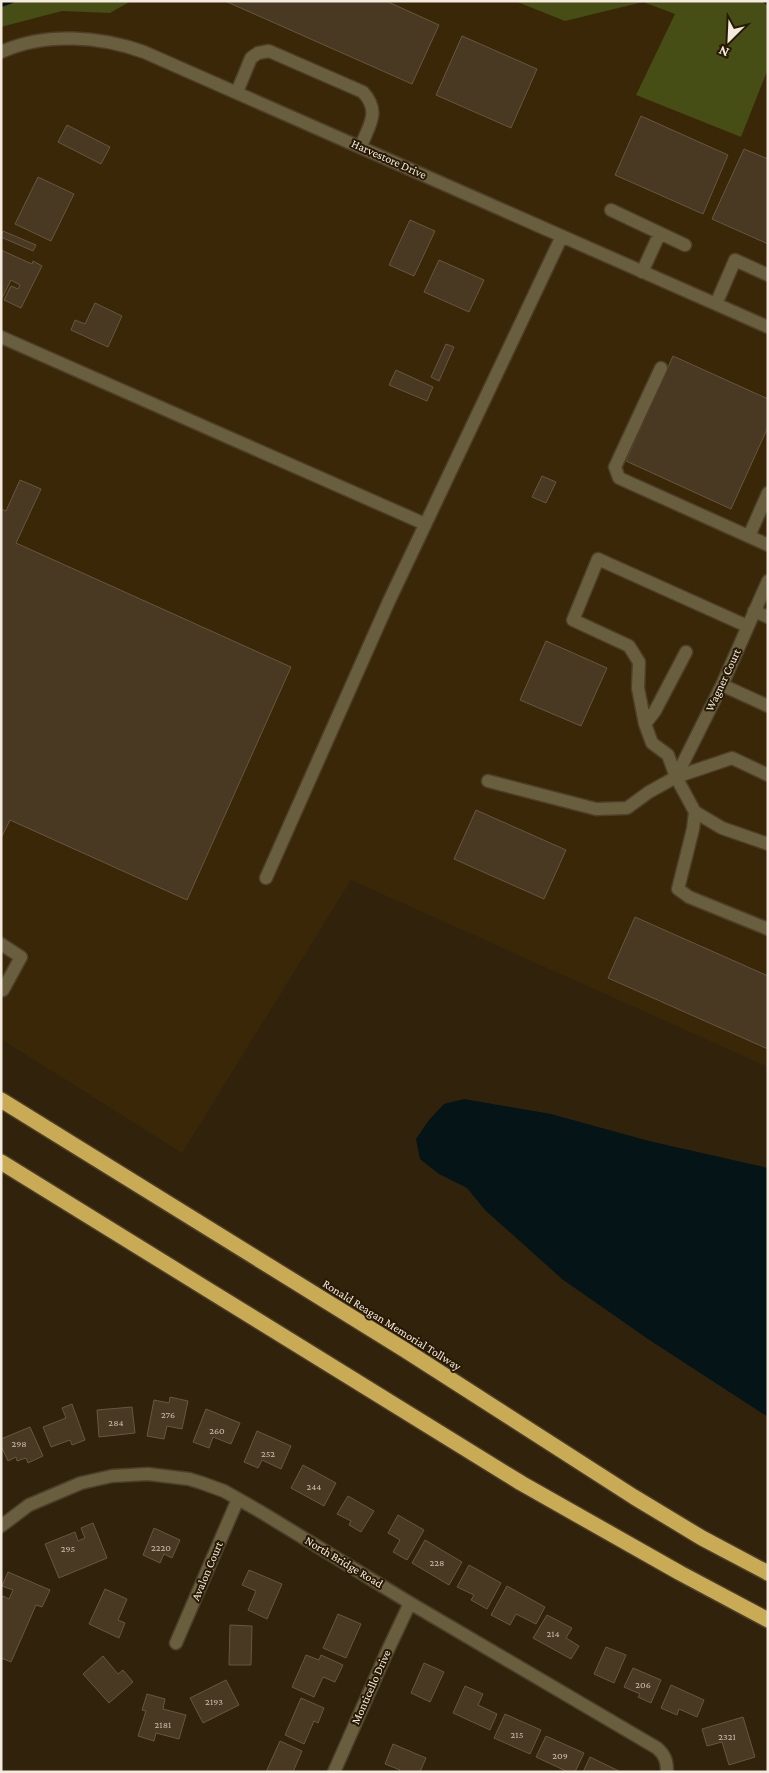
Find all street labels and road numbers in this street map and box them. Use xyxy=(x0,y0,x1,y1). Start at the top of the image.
street label: Harvestore Drive xyxy=(349,136,429,182)
street label: Wagner Court xyxy=(702,645,744,714)
street label: Ronald Reagan Memorial Tollway xyxy=(320,1276,464,1374)
street label: North Bridge Road xyxy=(302,1533,386,1591)
street label: Avalon Court xyxy=(188,1538,226,1603)
street label: Monticello Drive xyxy=(348,1647,394,1727)

